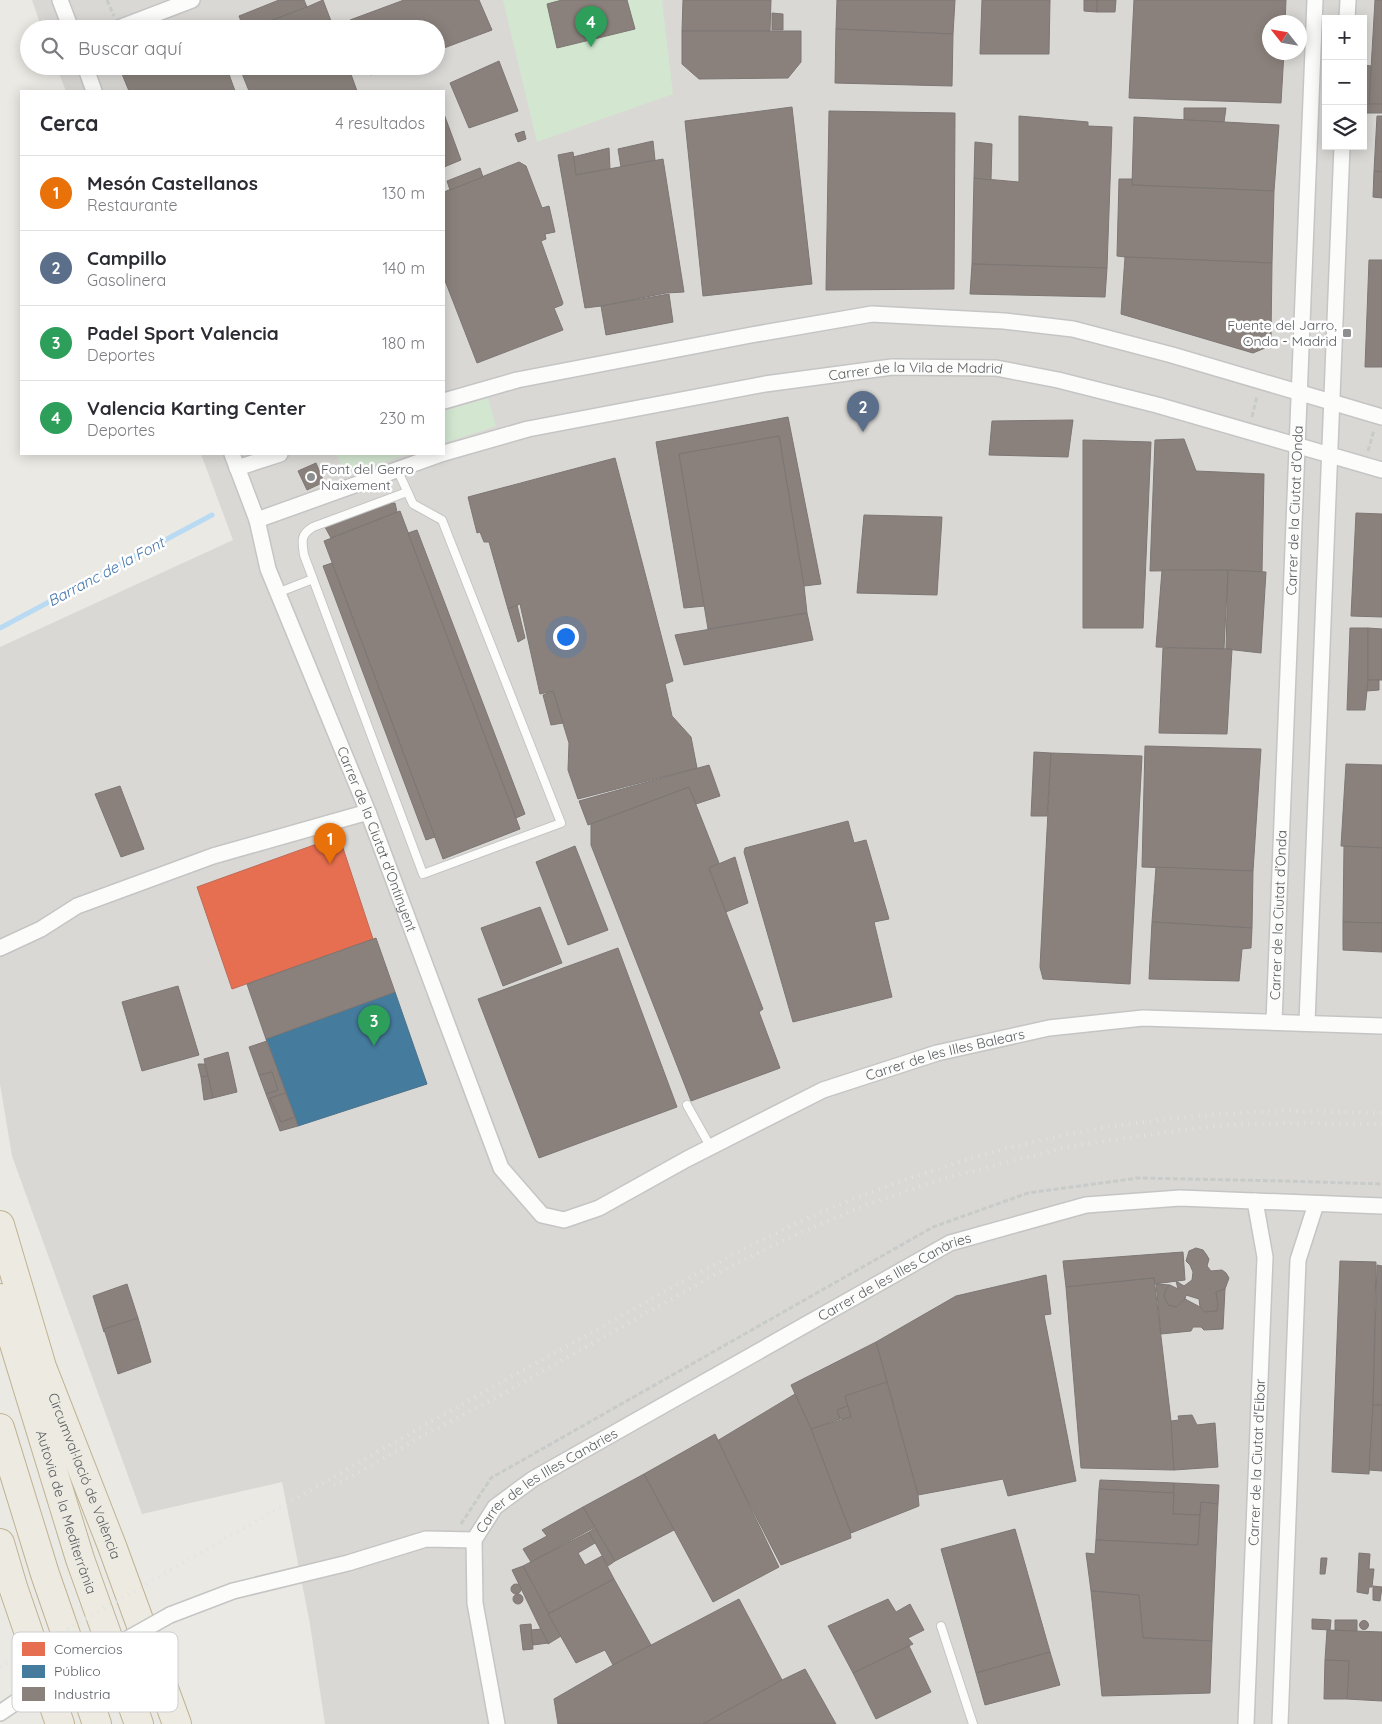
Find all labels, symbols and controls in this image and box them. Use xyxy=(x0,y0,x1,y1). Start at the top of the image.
pin: 4 xyxy=(575,6,607,47)
north arrow xyxy=(1262,15,1307,60)
map controls xyxy=(1322,15,1367,150)
button: + xyxy=(1322,15,1367,60)
search box xyxy=(20,20,445,75)
icon: search xyxy=(38,34,66,62)
text: Buscar aquí xyxy=(78,36,182,60)
button: − xyxy=(1322,60,1367,105)
button: layers xyxy=(1322,105,1367,150)
text: Cerca xyxy=(40,110,98,136)
text: 4 resultados xyxy=(335,113,425,133)
text: Mesón Castellanos xyxy=(87,171,258,195)
text: 1 xyxy=(53,183,59,203)
text: 130 m xyxy=(382,183,425,203)
text: Restaurante xyxy=(87,195,178,215)
text: Campillo xyxy=(87,246,167,270)
text: 2 xyxy=(51,258,61,278)
text: 140 m xyxy=(382,258,425,278)
text: Gasolinera xyxy=(87,270,166,290)
place label: Fuente del Jarro, Onda - Madrid xyxy=(1227,316,1337,350)
text: Padel Sport Valencia xyxy=(87,321,279,345)
marker: Fuente del Jarro, Onda - Madrid xyxy=(1341,327,1353,339)
text: 3 xyxy=(52,333,60,353)
text: 180 m xyxy=(382,333,425,353)
text: Deportes xyxy=(87,345,155,365)
street label: Carrer de la Vila de Madrid xyxy=(827,358,1004,384)
pin: 2 xyxy=(847,391,879,432)
text: Valencia Karting Center xyxy=(87,396,306,420)
text: 4 xyxy=(51,408,61,428)
text: 230 m xyxy=(379,408,425,428)
text: Deportes xyxy=(87,420,155,440)
street label: Carrer de la Ciutat d’Onda xyxy=(1282,425,1307,596)
place label: Font del Gerro Naixement xyxy=(321,460,414,494)
marker: Font del Gerro Naixement xyxy=(305,471,317,483)
water label: Barranc de la Font xyxy=(44,532,169,610)
your location xyxy=(553,624,579,650)
street label: Carrer de la Ciutat d'Ontinyent xyxy=(333,744,421,934)
pin: 1 xyxy=(314,823,346,864)
street label: Carrer de la Ciutat d’Onda xyxy=(1266,830,1291,1000)
pin: 3 xyxy=(358,1005,390,1046)
street label: Carrer de les Illes Balears xyxy=(863,1025,1026,1085)
street label: Carrer de les Illes Canàries xyxy=(815,1229,973,1325)
street label: Carrer de la Ciutat d'Eibar xyxy=(1244,1378,1269,1546)
street label: Circumval·lació de València xyxy=(44,1390,125,1562)
street label: Carrer de les Illes Canàries xyxy=(472,1424,621,1536)
street label: Autovia de la Mediterrània xyxy=(32,1428,101,1596)
legend xyxy=(12,1632,178,1712)
text: Comercios xyxy=(54,1640,123,1658)
text: Público xyxy=(54,1662,101,1680)
text: Industria xyxy=(54,1685,110,1703)

